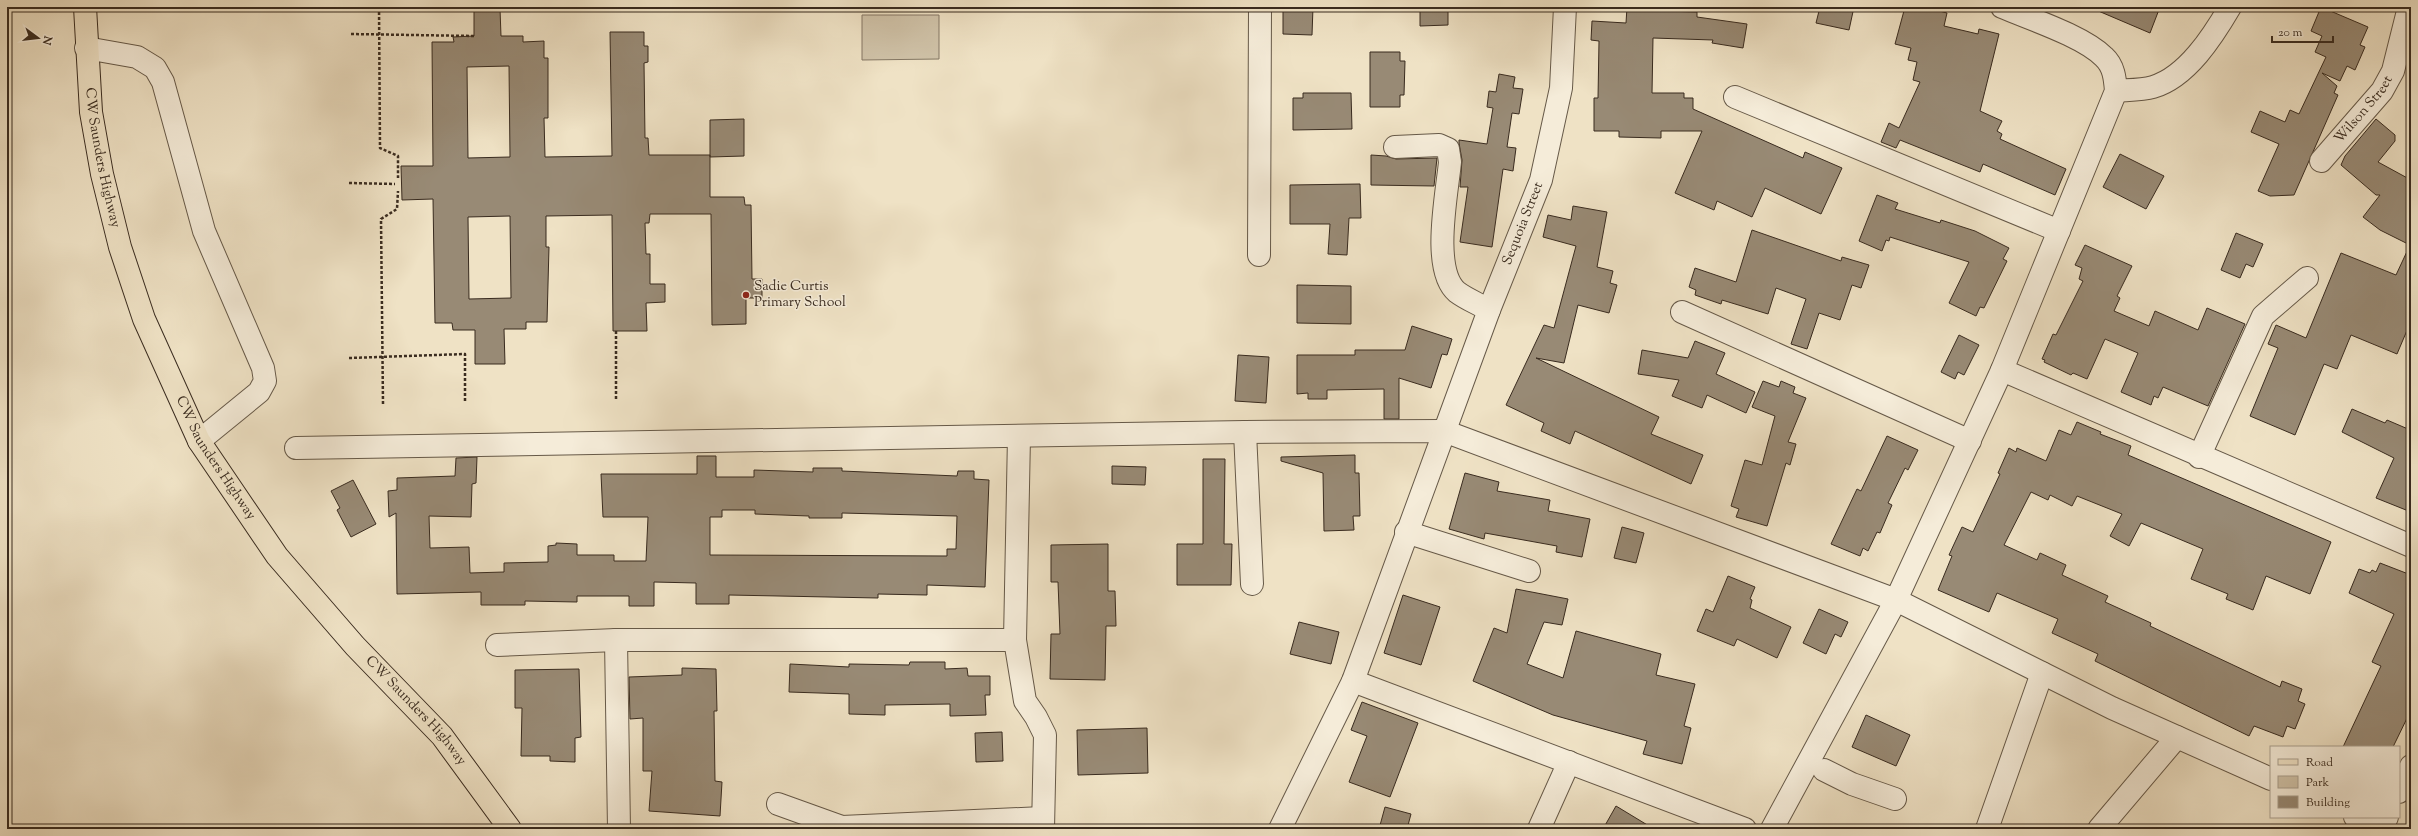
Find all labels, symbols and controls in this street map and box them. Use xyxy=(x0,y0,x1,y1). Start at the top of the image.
north arrow xyxy=(18,18,58,58)
scale bar xyxy=(2272,18,2333,44)
text: 20 m xyxy=(2278,24,2303,42)
text: N xyxy=(38,33,56,47)
street label: Wilson Street xyxy=(2330,72,2398,148)
street label: CW Saunders Highway xyxy=(80,87,125,230)
street label: Sequoia Street xyxy=(1498,179,1549,268)
place label: Sadie Curtis Primary School xyxy=(754,277,846,313)
marker: Sadie Curtis Primary School xyxy=(741,290,751,300)
street label: CW Saunders Highway xyxy=(170,393,260,525)
street label: CW Saunders Highway xyxy=(360,652,471,770)
legend xyxy=(2270,746,2400,818)
text: Road xyxy=(2306,754,2333,772)
text: Park xyxy=(2306,774,2329,792)
text: Building xyxy=(2306,794,2350,812)

